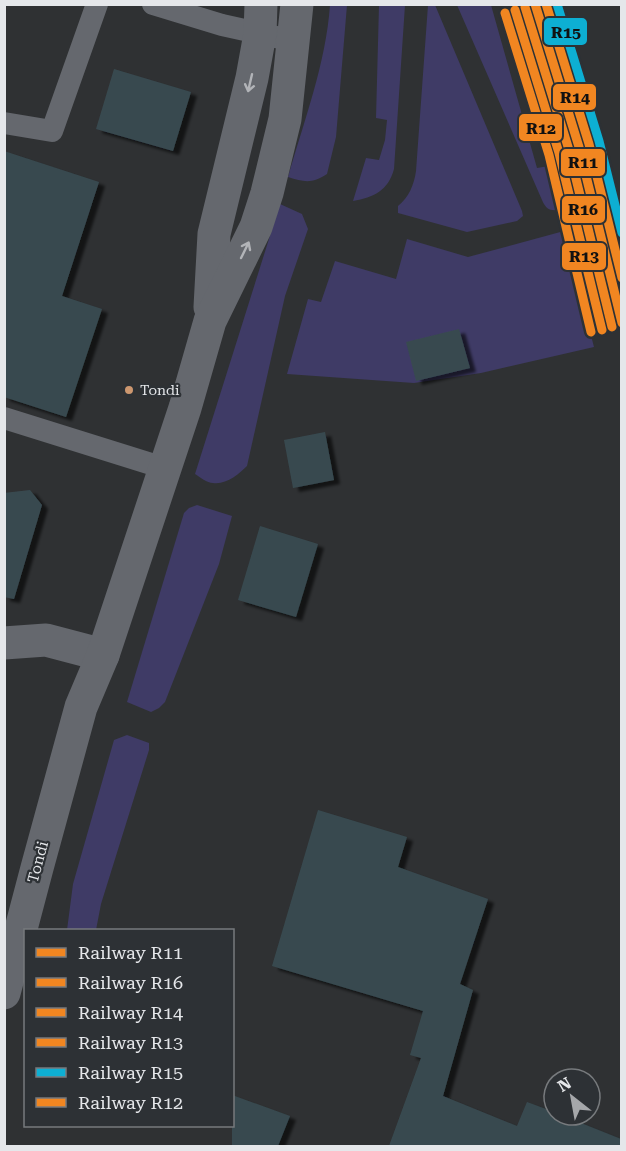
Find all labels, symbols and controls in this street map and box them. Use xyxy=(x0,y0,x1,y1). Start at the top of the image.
line badge: R15 xyxy=(543,17,588,46)
text: R15 xyxy=(551,23,581,42)
one-way arrow xyxy=(244,73,256,92)
line badge: R14 xyxy=(552,83,597,111)
text: R14 xyxy=(560,88,590,107)
line badge: R12 xyxy=(518,113,563,142)
text: R12 xyxy=(526,119,556,138)
line badge: R11 xyxy=(560,148,606,177)
text: R11 xyxy=(568,153,598,172)
line badge: R16 xyxy=(561,195,606,224)
text: R16 xyxy=(568,200,598,219)
one-way arrow xyxy=(239,241,251,259)
line badge: R13 xyxy=(561,242,607,271)
text: R13 xyxy=(569,247,599,266)
place label: Tondi xyxy=(140,382,180,398)
marker: Tondi xyxy=(123,384,135,396)
street label: Tondi xyxy=(24,839,52,885)
legend xyxy=(24,929,234,1127)
text: Railway R11 xyxy=(78,942,183,963)
text: Railway R16 xyxy=(78,972,183,993)
text: Railway R14 xyxy=(78,1002,183,1023)
text: Railway R13 xyxy=(78,1032,183,1053)
text: Railway R15 xyxy=(78,1062,183,1083)
north arrow xyxy=(542,1067,602,1127)
text: N xyxy=(554,1073,575,1096)
text: Railway R12 xyxy=(78,1092,183,1113)

